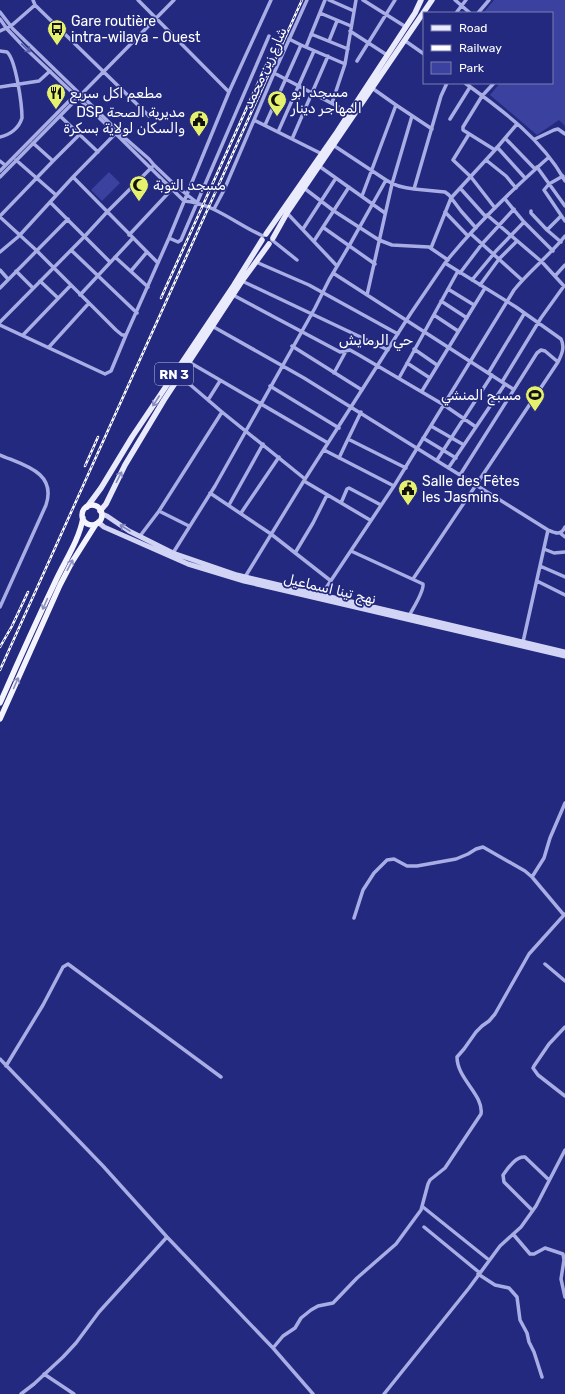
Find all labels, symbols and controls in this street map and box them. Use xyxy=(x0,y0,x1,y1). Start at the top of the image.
legend xyxy=(423,12,553,84)
place label: Gare routière intra-wilaya - Ouest xyxy=(71,13,201,46)
bus stop icon: Gare routière intra-wilaya - Ouest xyxy=(46,18,68,46)
text: Road xyxy=(459,21,487,35)
street label: شارع زين محمد xyxy=(239,25,292,112)
text: Railway xyxy=(459,41,502,55)
one-way arrow xyxy=(21,43,31,53)
text: Park xyxy=(459,61,485,75)
restaurant icon: مطعم اكل سريع xyxy=(45,82,67,110)
place label: مسجد ابو المهاجر دينار xyxy=(290,84,362,117)
place label: مطعم اكل سريع xyxy=(70,85,163,104)
mosque icon: مسجد ابو المهاجر دينار xyxy=(266,89,288,117)
place label: DSP مديرية الصحة والسكان لولاية بسكرة xyxy=(63,104,185,137)
public building icon: DSP مديرية الصحة والسكان لولاية بسكرة xyxy=(188,109,210,137)
mosque icon: مسجد التوبة xyxy=(128,174,150,202)
place label: مسجد التوبة xyxy=(153,177,226,194)
district label: حي الرمايش xyxy=(339,331,413,352)
road number: RN 3 xyxy=(155,363,193,385)
sports icon: مسبح المنشي xyxy=(524,384,546,412)
place label: مسبح المنشي xyxy=(441,387,521,406)
one-way arrow xyxy=(151,395,159,407)
one-way arrow xyxy=(116,471,123,483)
place label: Salle des Fêtes les Jasmins xyxy=(422,473,520,506)
public building icon: Salle des Fêtes les Jasmins xyxy=(397,478,419,506)
one-way arrow xyxy=(119,523,131,531)
one-way arrow xyxy=(67,559,75,571)
street label: نهج تينا اسماعيل xyxy=(282,570,378,610)
one-way arrow xyxy=(41,598,48,610)
one-way arrow xyxy=(13,677,20,689)

